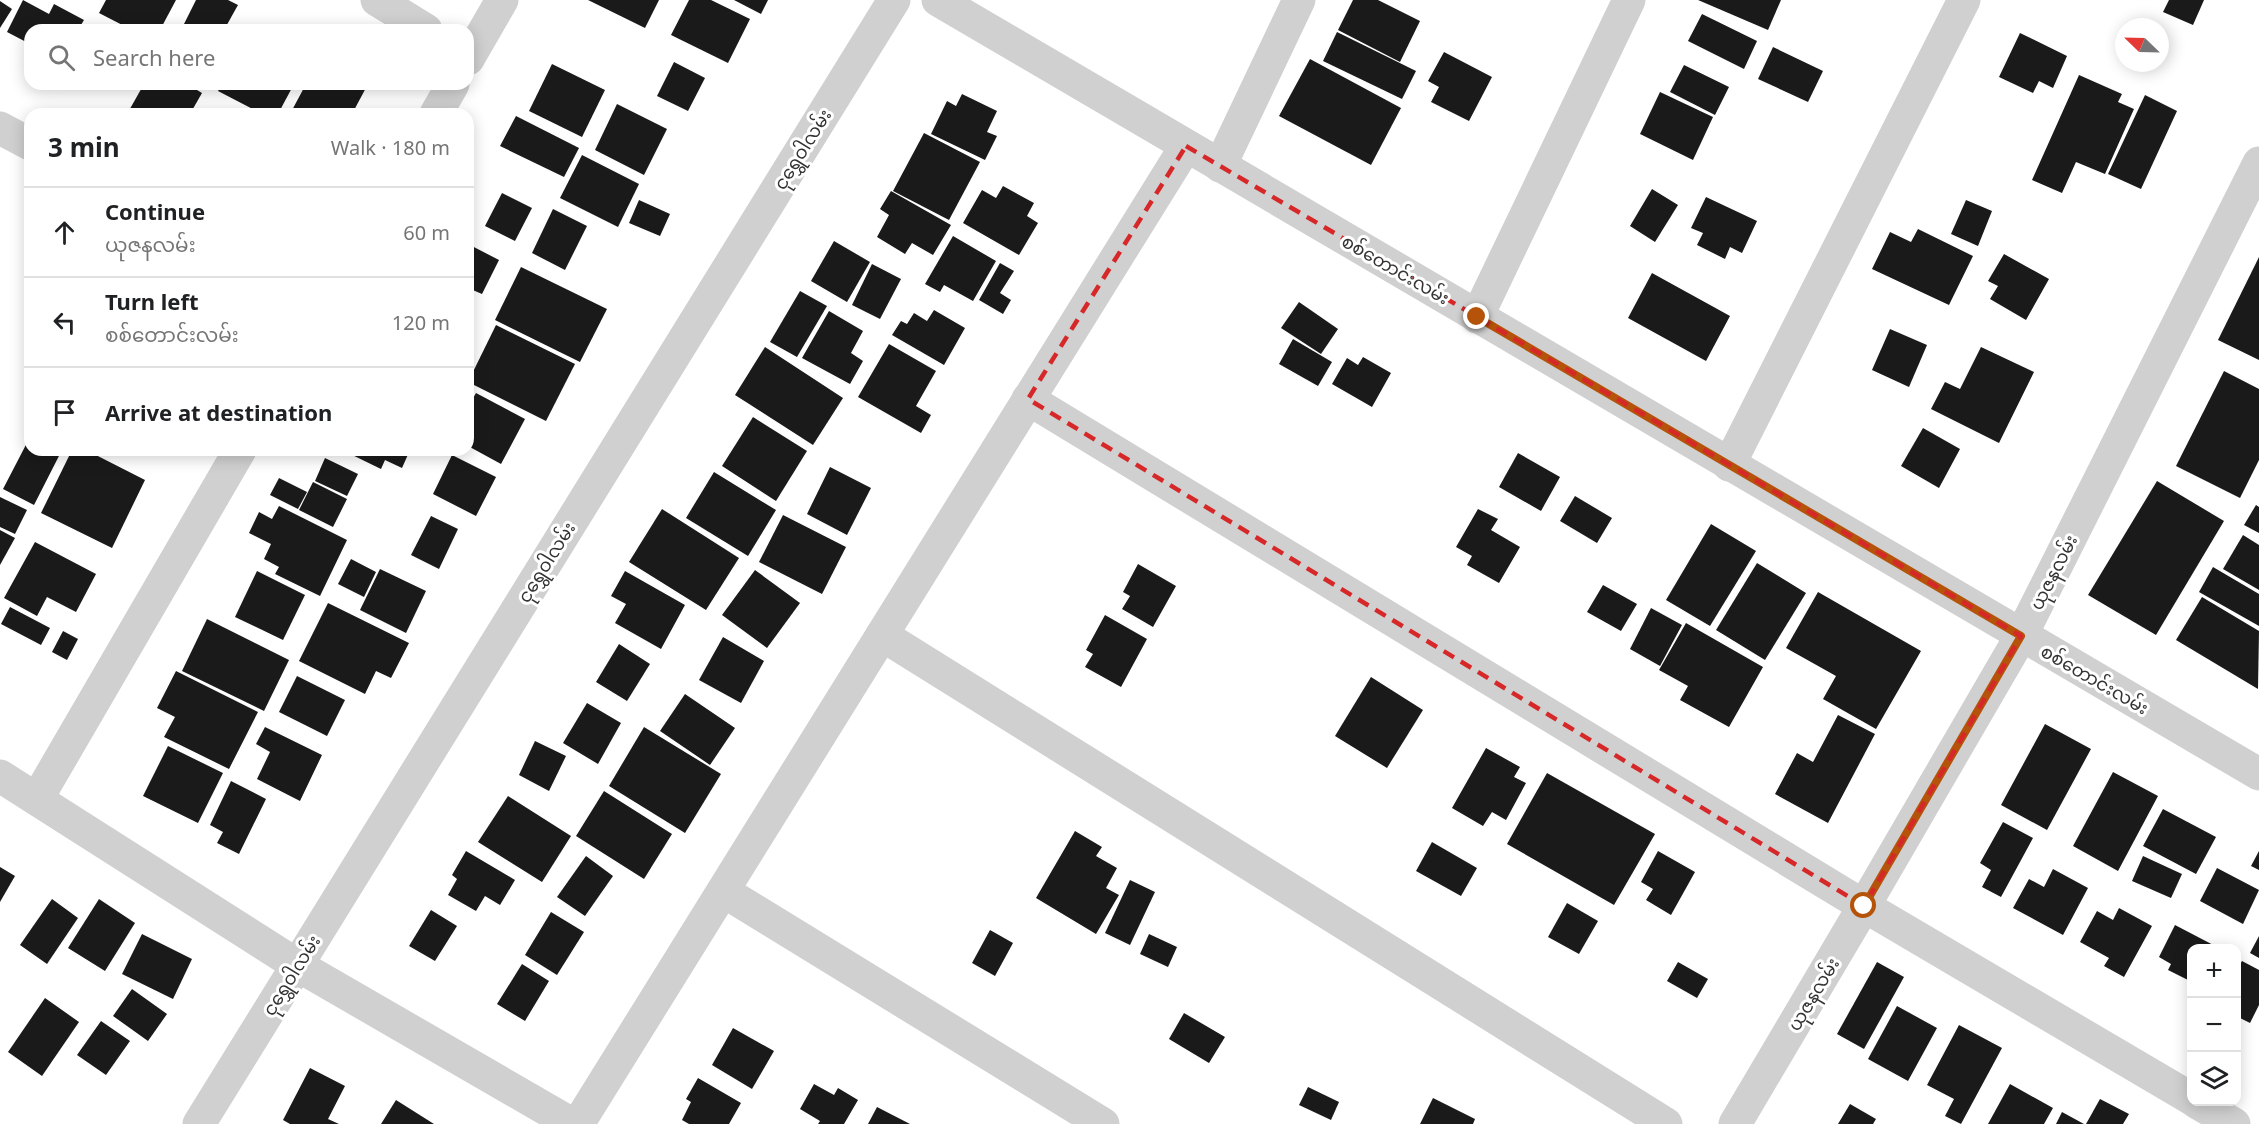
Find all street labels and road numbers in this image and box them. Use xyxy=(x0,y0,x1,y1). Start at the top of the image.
street label: ငုရွှေဝါလမ်း xyxy=(768,104,840,196)
street label: စစ်တောင်းလမ်း xyxy=(1338,229,1454,309)
street label: ငုရွှေဝါလမ်း xyxy=(512,517,584,609)
street label: ယုဇနလမ်း xyxy=(2024,530,2086,616)
street label: စစ်တောင်းလမ်း xyxy=(2037,639,2153,719)
street label: ငုရွှေဝါလမ်း xyxy=(257,930,329,1022)
street label: ယုဇနလမ်း xyxy=(1782,953,1848,1037)

